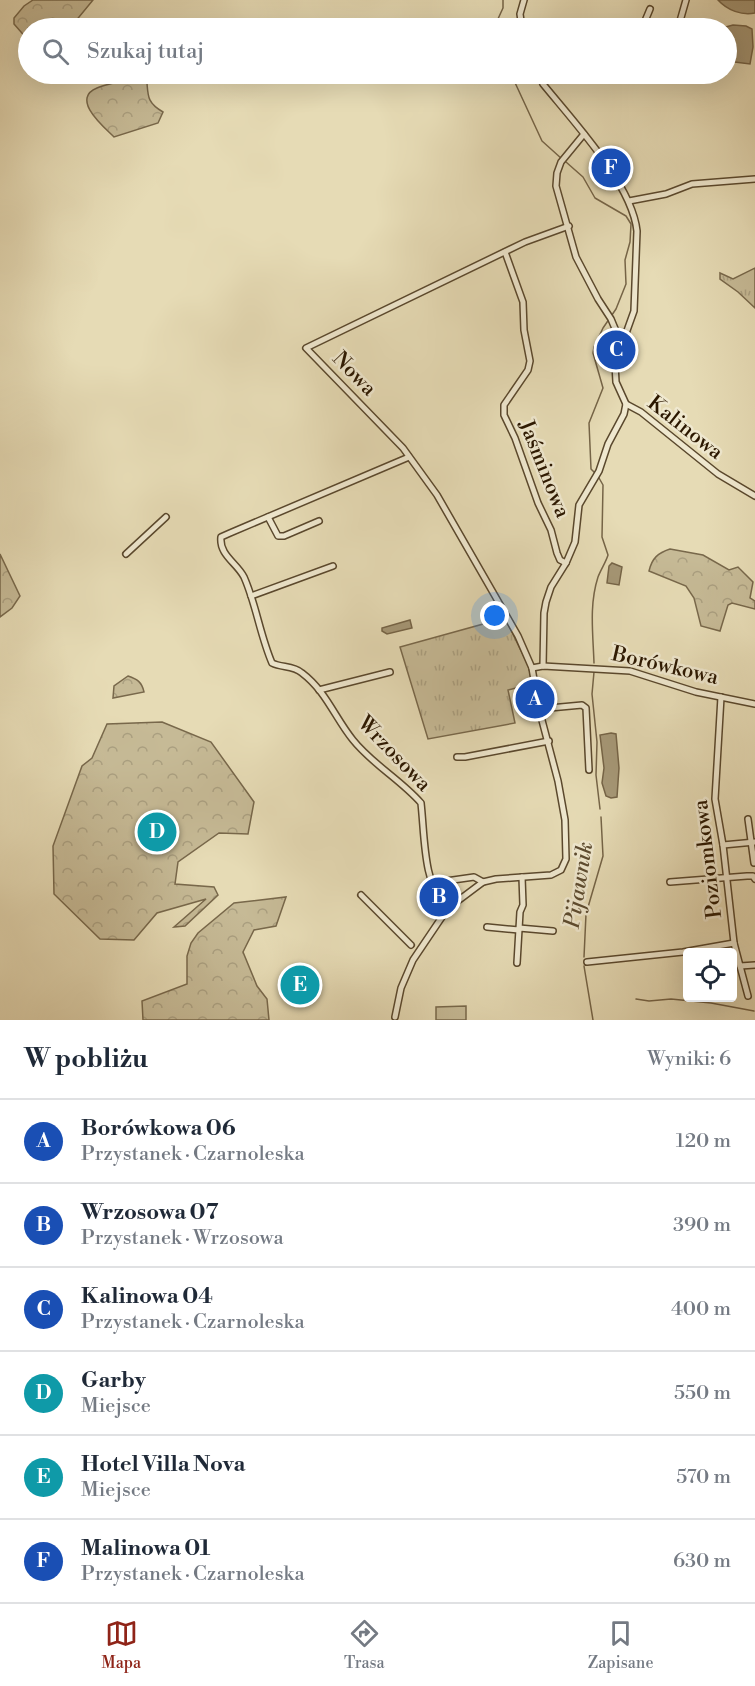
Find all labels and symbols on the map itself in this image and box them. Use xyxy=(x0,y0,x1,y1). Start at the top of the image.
pin: F xyxy=(592,146,630,190)
pin: C xyxy=(596,328,636,372)
street label: Nowa xyxy=(327,346,382,402)
street label: Kalinowa xyxy=(642,390,728,466)
street label: Jaśminowa xyxy=(512,415,576,522)
your location xyxy=(480,601,509,630)
street label: Borówkowa xyxy=(608,641,721,691)
pin: A xyxy=(516,676,554,722)
street label: Wrzosowa xyxy=(351,710,437,797)
street label: Poziomkowa xyxy=(688,798,728,920)
pin: D xyxy=(138,810,176,854)
water label: Pijawnik xyxy=(559,840,599,931)
pin: B xyxy=(420,874,458,920)
pin: E xyxy=(280,962,320,1008)

